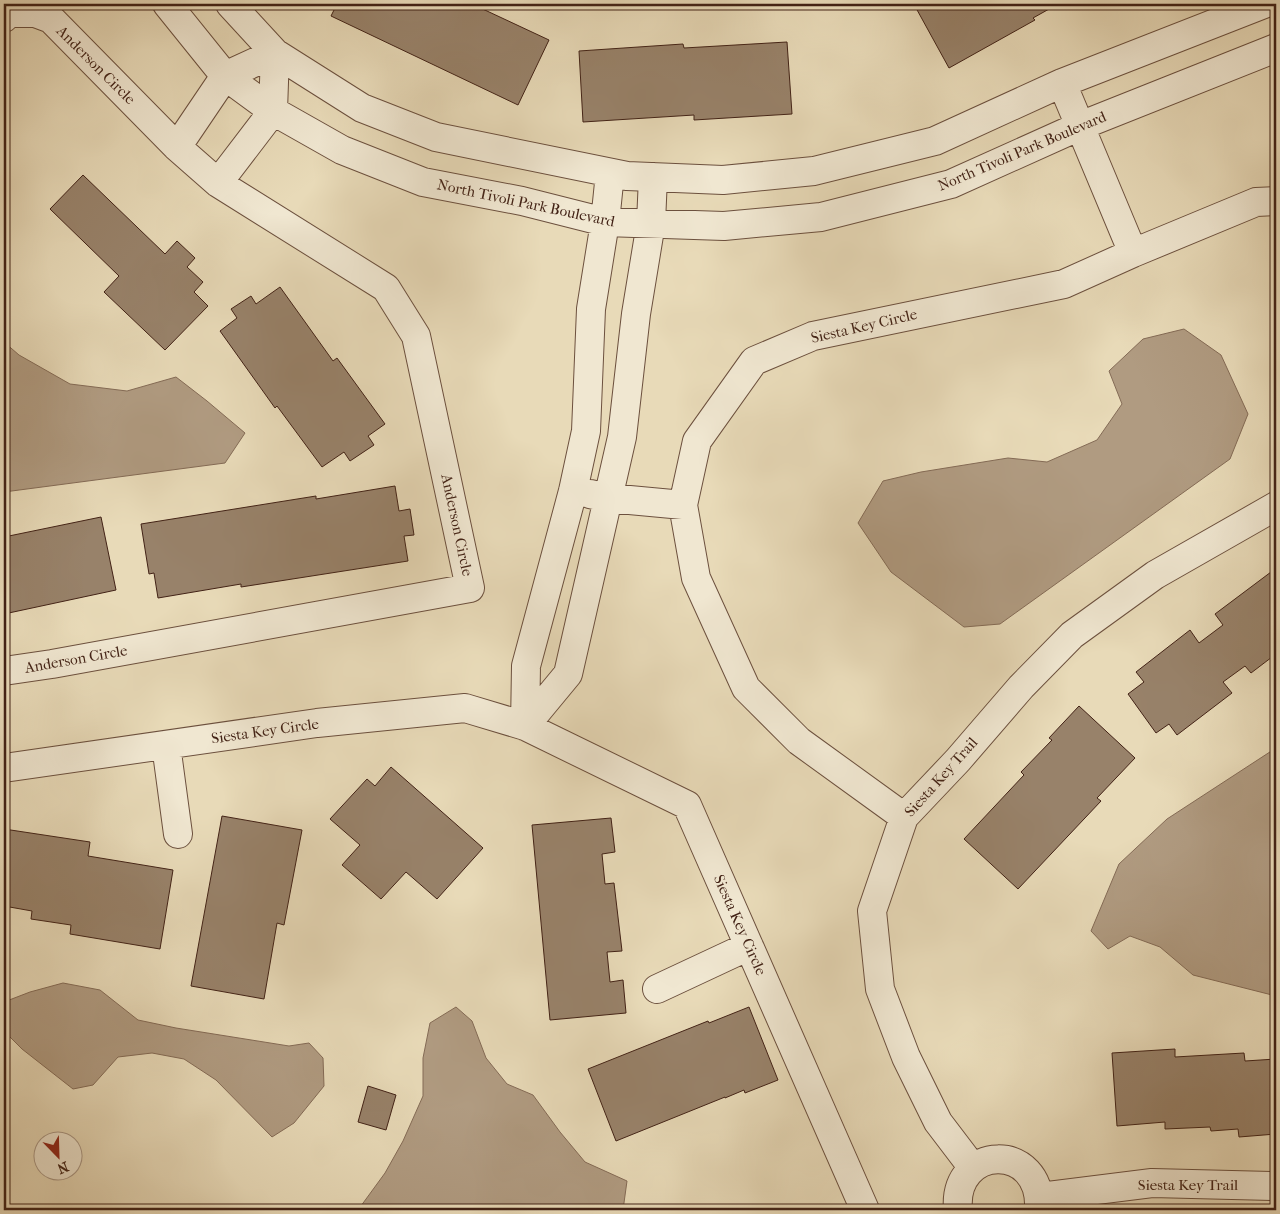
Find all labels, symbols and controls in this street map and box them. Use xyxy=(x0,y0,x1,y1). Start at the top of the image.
street label: Anderson Circle xyxy=(52,21,140,109)
street label: North Tivoli Park Boulevard xyxy=(935,107,1110,195)
street label: North Tivoli Park Boulevard xyxy=(435,175,617,231)
street label: Siesta Key Circle xyxy=(809,305,919,347)
street label: Anderson Circle xyxy=(437,471,477,578)
street label: Anderson Circle xyxy=(22,641,129,677)
street label: Siesta Key Circle xyxy=(210,714,320,747)
street label: Siesta Key Trail xyxy=(901,734,981,820)
street label: Siesta Key Circle xyxy=(710,872,770,979)
north arrow xyxy=(32,1132,82,1182)
text: N xyxy=(54,1158,71,1178)
street label: Siesta Key Trail xyxy=(1138,1176,1238,1194)

